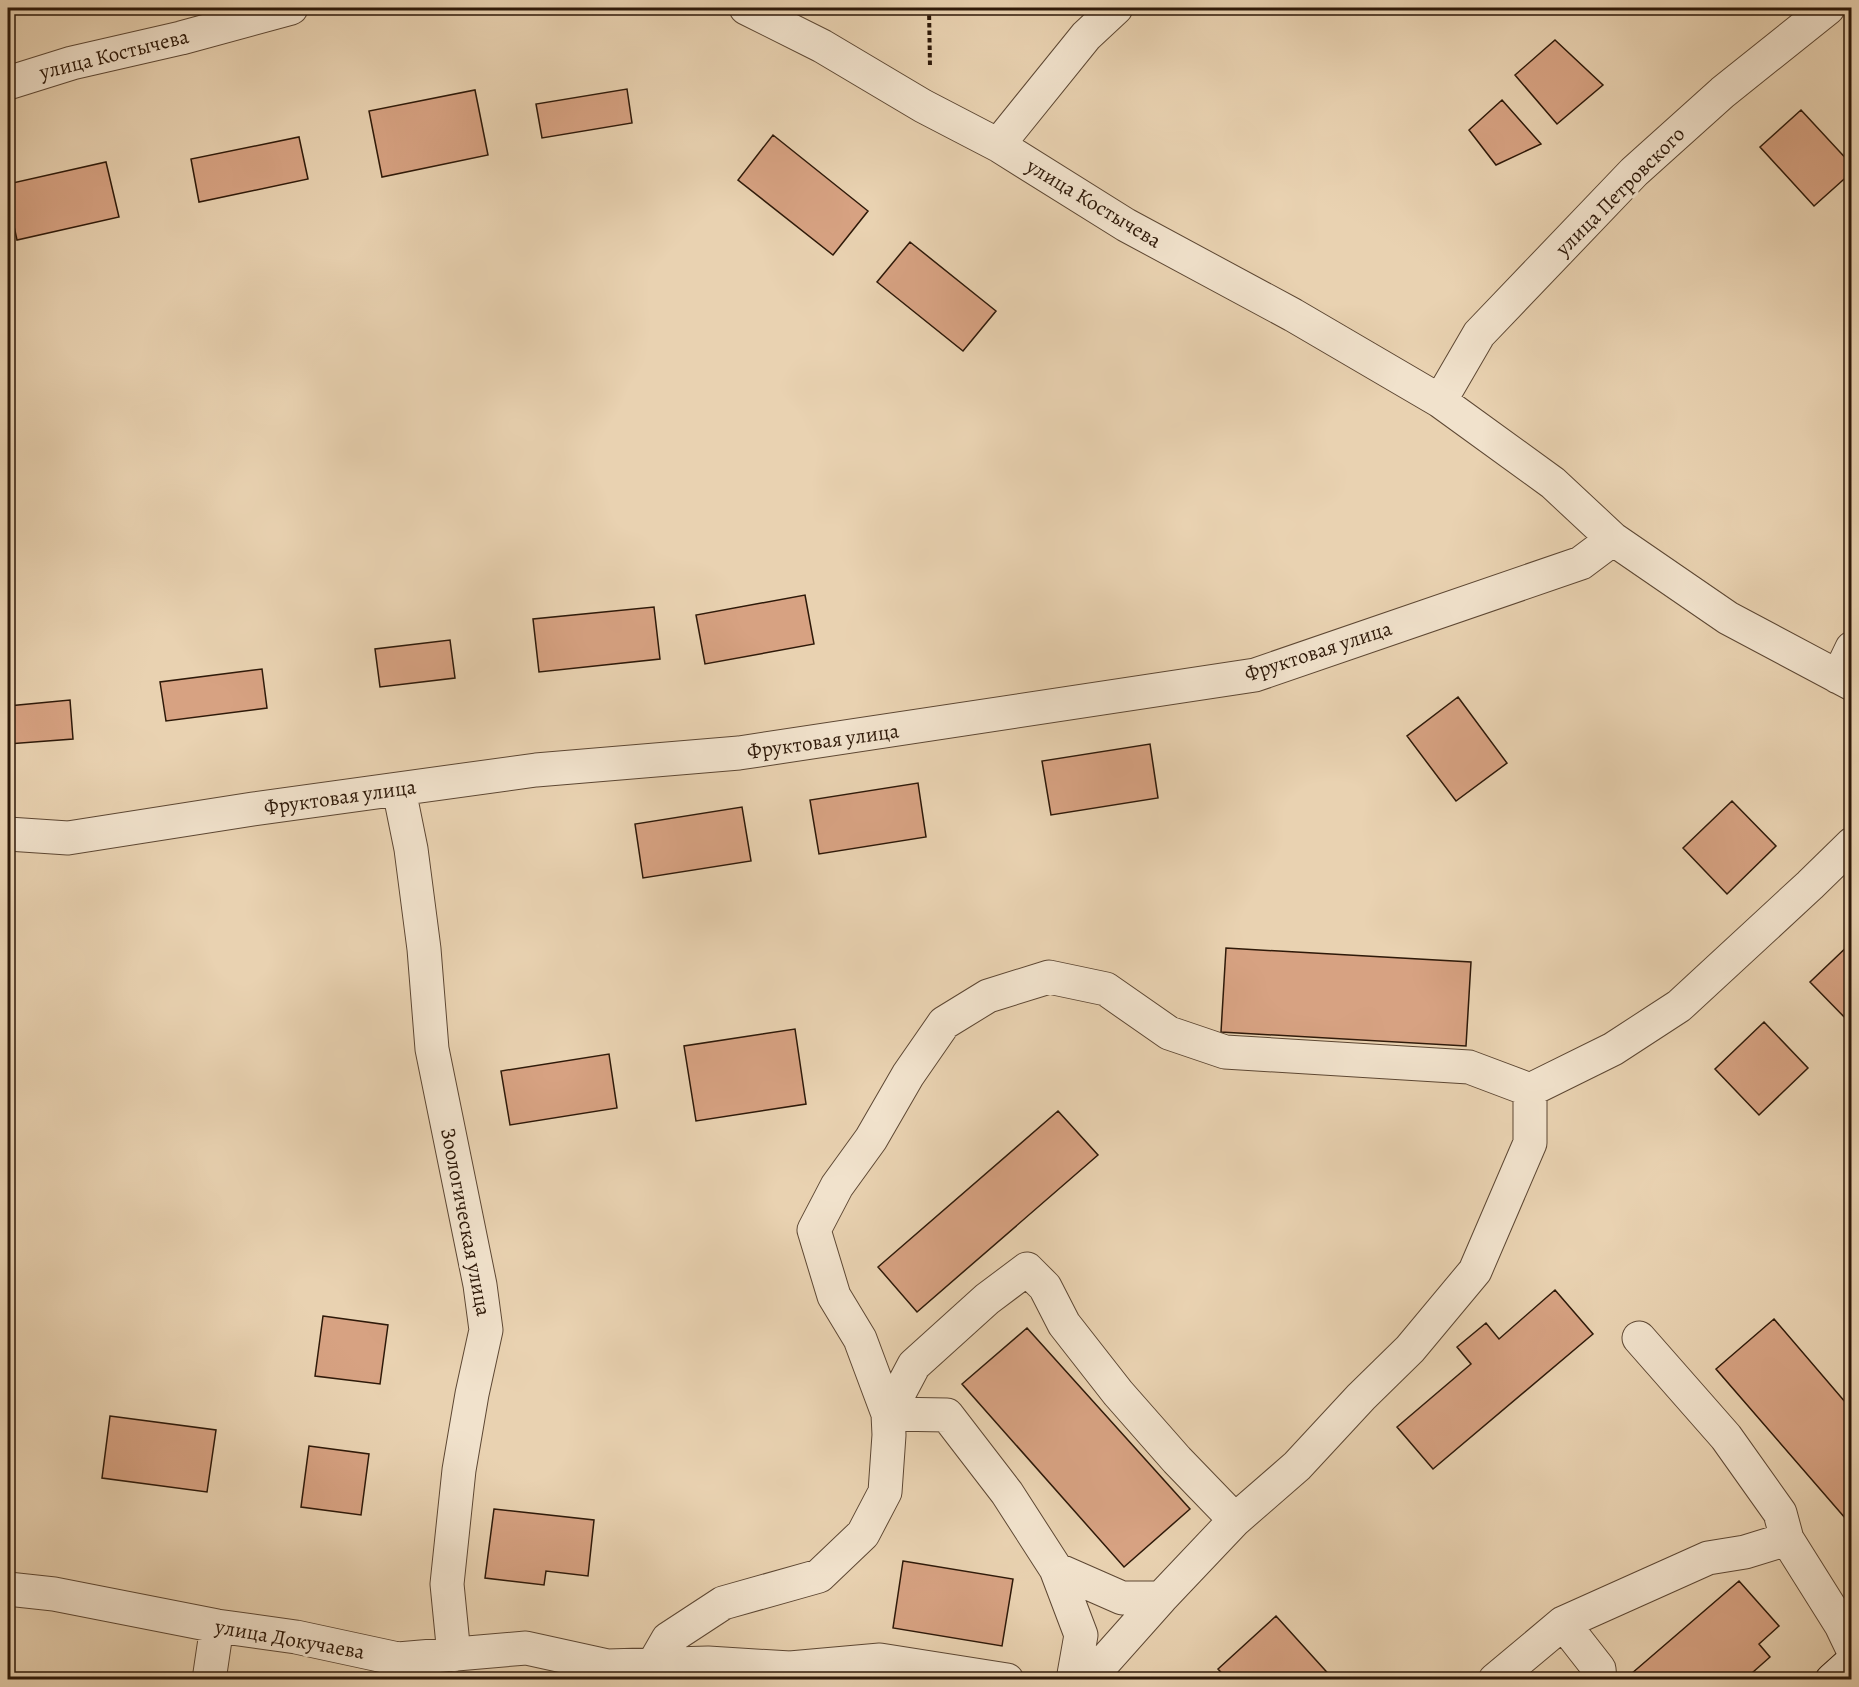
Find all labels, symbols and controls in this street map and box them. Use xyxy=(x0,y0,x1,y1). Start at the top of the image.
street label: улица Костычева xyxy=(35,22,192,86)
street label: улица Петровского xyxy=(1548,120,1691,263)
street label: улица Костычева xyxy=(1020,151,1167,255)
street label: Фруктовая улица xyxy=(1241,614,1396,688)
street label: Фруктовая улица xyxy=(745,716,901,766)
street label: Фруктовая улица xyxy=(262,772,418,822)
street label: Зоологическая улица xyxy=(434,1126,498,1319)
street label: улица Докучаева xyxy=(212,1612,367,1666)

